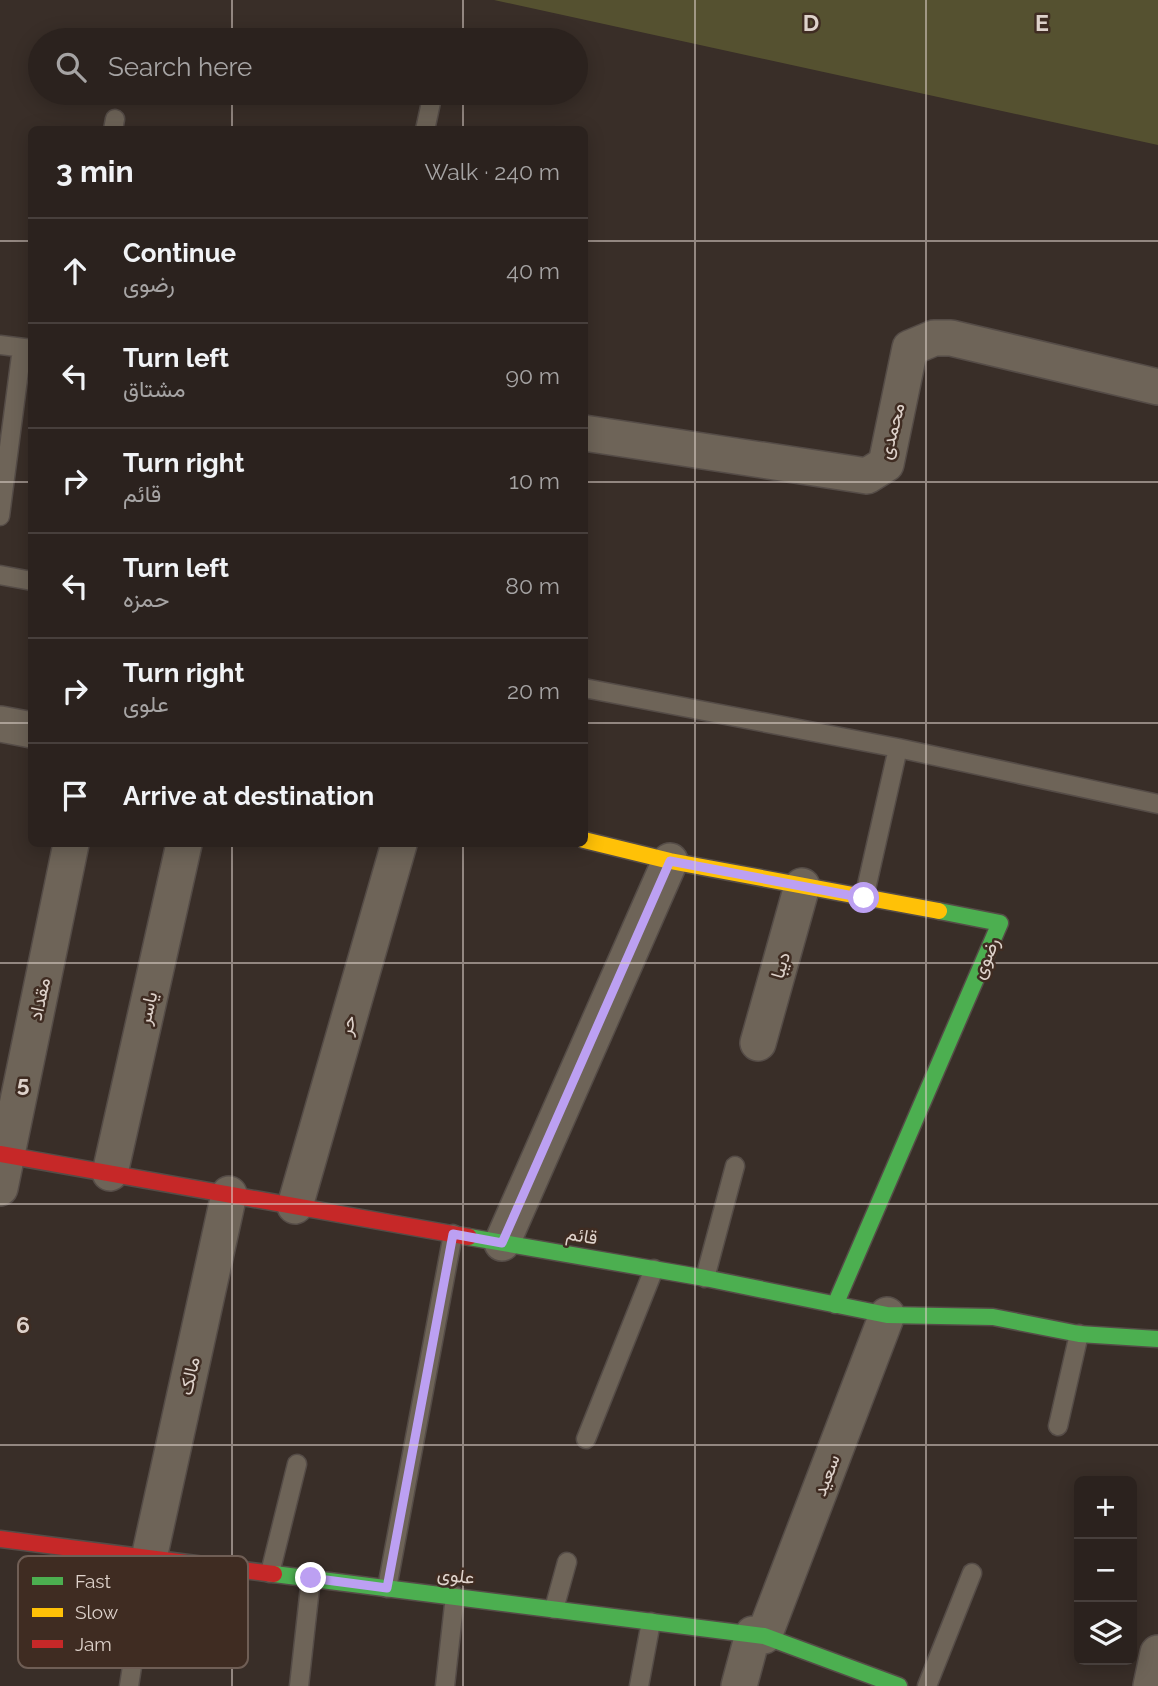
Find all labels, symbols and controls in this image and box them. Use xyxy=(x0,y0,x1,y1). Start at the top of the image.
text: D xyxy=(803,9,819,36)
text: E xyxy=(1035,9,1049,36)
search box xyxy=(28,28,588,105)
icon: search xyxy=(52,48,90,86)
text: Search here xyxy=(108,52,252,82)
text: 3 min xyxy=(56,154,134,189)
text: Walk · 240 m xyxy=(424,158,560,185)
text: Continue xyxy=(123,238,236,268)
icon: ahead xyxy=(56,252,94,290)
text: 40 m xyxy=(506,257,560,284)
text: رضوی xyxy=(123,270,175,297)
text: Turn left xyxy=(123,343,229,373)
icon: left xyxy=(56,357,94,395)
text: 90 m xyxy=(505,362,560,389)
text: مشتاق xyxy=(123,375,185,402)
street label: محمدی xyxy=(873,400,910,462)
text: Turn right xyxy=(123,448,244,478)
icon: right xyxy=(56,462,94,500)
text: 10 m xyxy=(509,467,560,494)
text: قائم xyxy=(123,480,161,507)
text: Turn left xyxy=(123,553,229,583)
icon: left xyxy=(56,567,94,605)
text: 80 m xyxy=(505,572,560,599)
text: حمزه xyxy=(123,585,169,612)
text: Turn right xyxy=(123,658,244,688)
icon: right xyxy=(56,672,94,710)
text: 20 m xyxy=(507,677,560,704)
text: علوی xyxy=(123,690,169,717)
icon: arrive xyxy=(56,777,94,815)
text: Arrive at destination xyxy=(123,781,374,811)
route start xyxy=(848,882,879,913)
street label: رضوی xyxy=(967,934,1004,982)
street label: دیبا xyxy=(766,949,795,981)
street label: مقداد xyxy=(24,976,54,1022)
street label: یاسر xyxy=(132,989,162,1028)
street label: حر xyxy=(333,1012,361,1039)
text: 5 xyxy=(17,1070,30,1097)
street label: قائم xyxy=(564,1221,599,1251)
text: 6 xyxy=(16,1311,30,1338)
street label: مالک xyxy=(174,1355,204,1397)
street label: سعید xyxy=(808,1451,845,1499)
map controls xyxy=(1074,1476,1137,1665)
button: + xyxy=(1074,1476,1137,1539)
button: − xyxy=(1074,1539,1137,1602)
legend xyxy=(18,1556,248,1668)
route end xyxy=(295,1562,326,1593)
street label: علوی xyxy=(436,1562,476,1589)
text: Fast xyxy=(75,1570,111,1592)
text: Slow xyxy=(75,1601,119,1623)
button: layers xyxy=(1074,1602,1137,1665)
text: Jam xyxy=(75,1633,112,1655)

